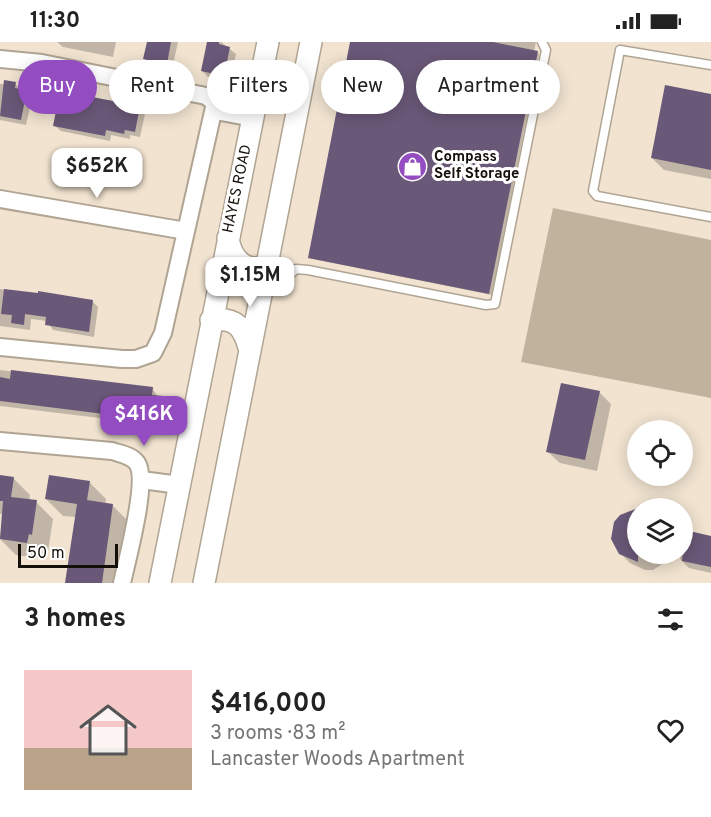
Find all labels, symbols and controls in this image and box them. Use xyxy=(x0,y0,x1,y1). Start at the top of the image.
text: 11:30 xyxy=(30,8,80,35)
chip: Buy xyxy=(18,60,97,114)
chip: Rent xyxy=(109,60,195,114)
chip: Filters xyxy=(207,60,309,114)
chip: New xyxy=(321,60,404,114)
chip: Apartment xyxy=(416,60,560,114)
street label: HAYES ROAD xyxy=(219,143,257,235)
pin: $652K xyxy=(55,148,139,199)
place label: Compass Self Storage xyxy=(434,148,519,184)
shop icon: Compass Self Storage xyxy=(397,150,429,182)
text: $652K xyxy=(66,154,128,180)
pin: $1.15M xyxy=(201,257,299,308)
text: $1.15M xyxy=(219,263,281,289)
pin: $416K xyxy=(102,396,186,447)
text: $416K xyxy=(114,402,174,428)
map controls xyxy=(627,420,693,564)
button: locate xyxy=(627,420,693,486)
button: layers xyxy=(627,498,693,564)
scale bar xyxy=(18,541,118,568)
text: 50 m xyxy=(27,544,65,564)
text: 3 homes xyxy=(24,603,126,636)
icon: filters xyxy=(654,603,687,636)
text: $416,000 xyxy=(210,688,327,721)
icon: home xyxy=(72,694,144,766)
icon: heart xyxy=(654,714,687,747)
text: 3 rooms · 83 m² xyxy=(210,721,345,747)
text: Lancaster Woods Apartment xyxy=(210,747,465,773)

